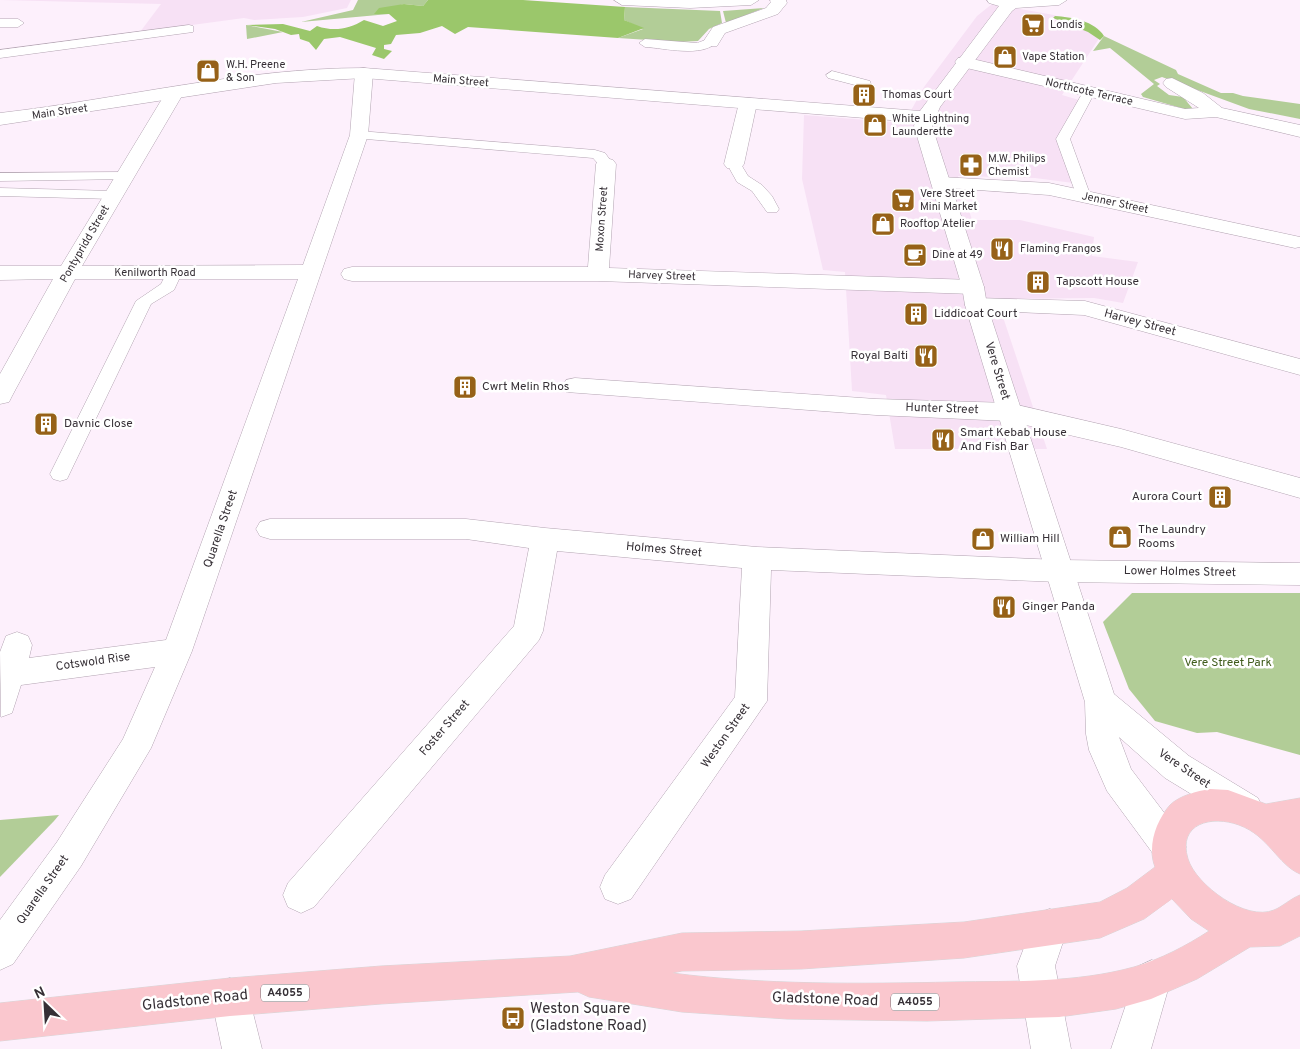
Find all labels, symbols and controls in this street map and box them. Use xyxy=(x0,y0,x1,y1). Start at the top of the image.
supermarket icon: Londis xyxy=(1020,12,1046,38)
place label: Londis xyxy=(1050,18,1083,32)
shop icon: Vape Station xyxy=(992,44,1018,70)
place label: Vape Station xyxy=(1022,50,1084,64)
shop icon: W.H. Preene & Son xyxy=(195,58,221,84)
place label: W.H. Preene & Son xyxy=(226,58,285,85)
street label: Main Street xyxy=(432,72,490,90)
street label: Northcote Terrace xyxy=(1044,75,1134,109)
building icon: Thomas Court xyxy=(851,82,877,108)
place label: Thomas Court xyxy=(882,88,952,102)
street label: Main Street xyxy=(31,101,89,123)
shop icon: White Lightning Launderette xyxy=(862,112,888,138)
place label: White Lightning Launderette xyxy=(892,112,969,139)
pharmacy icon: M.W. Philips Chemist xyxy=(958,152,984,178)
place label: M.W. Philips Chemist xyxy=(988,152,1046,179)
street label: Moxon Street xyxy=(593,186,611,252)
supermarket icon: Vere Street Mini Market xyxy=(890,187,916,213)
place label: Vere Street Mini Market xyxy=(920,187,977,214)
street label: Jenner Street xyxy=(1080,189,1150,217)
street label: Pontypridd Street xyxy=(57,203,113,285)
shop icon: Rooftop Atelier xyxy=(870,211,896,237)
place label: Rooftop Atelier xyxy=(900,217,976,231)
restaurant icon: Flaming Frangos xyxy=(989,236,1015,262)
cafe icon: Dine at 49 xyxy=(902,242,928,268)
place label: Flaming Frangos xyxy=(1020,242,1101,256)
place label: Dine at 49 xyxy=(932,248,983,262)
street label: Kenilworth Road xyxy=(114,266,196,280)
street label: Harvey Street xyxy=(628,268,696,284)
building icon: Tapscott House xyxy=(1025,269,1051,295)
place label: Tapscott House xyxy=(1056,274,1139,290)
building icon: Liddicoat Court xyxy=(903,301,929,327)
place label: Liddicoat Court xyxy=(934,306,1018,322)
street label: Harvey Street xyxy=(1102,306,1178,340)
street label: Vere Street xyxy=(981,340,1013,402)
restaurant icon: Royal Balti xyxy=(913,343,939,369)
place label: Royal Balti xyxy=(851,348,908,364)
building icon: Cwrt Melin Rhos xyxy=(452,374,478,400)
place label: Cwrt Melin Rhos xyxy=(482,379,569,395)
street label: Hunter Street xyxy=(905,400,979,418)
building icon: Davnic Close xyxy=(33,411,59,437)
place label: Davnic Close xyxy=(64,416,133,432)
place label: Smart Kebab House And Fish Bar xyxy=(960,425,1067,455)
restaurant icon: Smart Kebab House And Fish Bar xyxy=(930,427,956,453)
building icon: Aurora Court xyxy=(1207,484,1233,510)
street label: Quarella Street xyxy=(200,488,242,570)
place label: Aurora Court xyxy=(1132,489,1202,505)
place label: The Laundry Rooms xyxy=(1138,522,1206,552)
shop icon: The Laundry Rooms xyxy=(1107,524,1133,550)
shop icon: William Hill xyxy=(970,526,996,552)
place label: William Hill xyxy=(1000,531,1060,547)
street label: Holmes Street xyxy=(625,539,703,561)
street label: Lower Holmes Street xyxy=(1124,563,1236,581)
restaurant icon: Ginger Panda xyxy=(991,594,1017,620)
place label: Ginger Panda xyxy=(1022,599,1095,615)
street label: Cotswold Rise xyxy=(55,649,131,675)
park label: Vere Street Park xyxy=(1184,655,1272,671)
street label: Foster Street xyxy=(416,697,474,759)
street label: Weston Street xyxy=(698,701,754,771)
street label: Vere Street xyxy=(1155,746,1213,792)
street label: Quarella Street xyxy=(13,852,73,928)
north arrow xyxy=(20,979,70,1029)
text: N xyxy=(32,984,48,1003)
road number: A4055 xyxy=(261,984,309,1001)
street label: Gladstone Road xyxy=(141,986,249,1016)
street label: Gladstone Road xyxy=(771,989,879,1011)
road number: A4055 xyxy=(891,994,939,1010)
place label: Weston Square (Gladstone Road) xyxy=(530,1000,647,1036)
bus stop icon: Weston Square (Gladstone Road) xyxy=(500,1005,526,1031)

